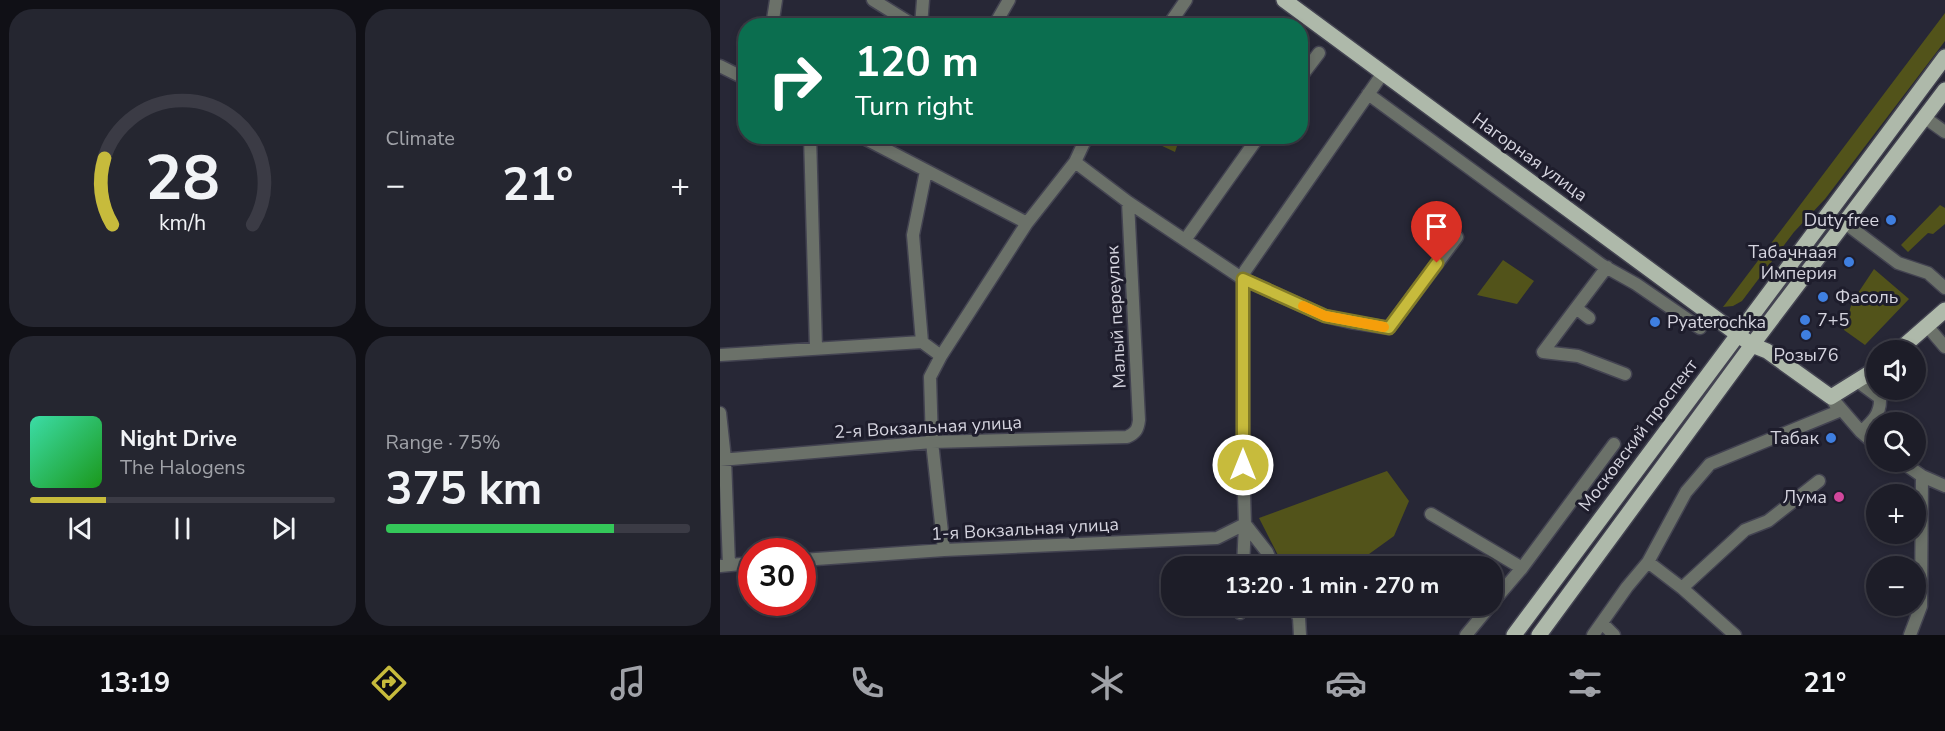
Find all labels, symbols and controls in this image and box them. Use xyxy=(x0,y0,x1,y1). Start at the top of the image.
text: 120 m xyxy=(855,34,979,91)
icon: right xyxy=(756,42,834,120)
text: Turn right xyxy=(855,88,973,125)
street label: Нагорная улица xyxy=(1468,107,1592,207)
text: Climate xyxy=(386,125,455,152)
text: 28 xyxy=(145,136,220,221)
text: 21° xyxy=(502,155,573,216)
text: − xyxy=(386,163,405,208)
text: + xyxy=(670,163,690,208)
pin xyxy=(1411,201,1462,263)
text: km/h xyxy=(159,208,206,238)
place label: Duty free xyxy=(1804,208,1879,232)
icon: arrive xyxy=(1420,210,1453,243)
marker: Duty free xyxy=(1884,213,1898,227)
place label: Табачнаая Империя xyxy=(1748,240,1837,285)
street label: Малый переулок xyxy=(1100,244,1132,389)
marker: Табачнаая Империя xyxy=(1842,255,1856,269)
place label: Фасоль xyxy=(1835,285,1898,309)
marker: Фасоль xyxy=(1816,290,1830,304)
place label: 7+5 xyxy=(1817,308,1849,332)
place label: Pyaterochka xyxy=(1667,310,1766,334)
marker: 7+5 xyxy=(1798,313,1812,327)
marker: Pyaterochka xyxy=(1648,315,1662,329)
marker: Розы76 xyxy=(1799,328,1813,342)
map controls xyxy=(1866,340,1926,616)
button: sound xyxy=(1866,340,1926,400)
place label: Розы76 xyxy=(1774,343,1838,367)
street label: Московский проспект xyxy=(1573,354,1703,516)
street label: 2-я Вокзальная улица xyxy=(833,410,1023,444)
button: search xyxy=(1866,412,1926,472)
text: Night Drive xyxy=(120,424,237,454)
place label: Табак xyxy=(1770,426,1820,450)
text: Range · 75% xyxy=(386,429,501,456)
marker: Табак xyxy=(1824,431,1838,445)
position arrow xyxy=(1211,433,1275,497)
text: The Halogens xyxy=(120,454,245,481)
text: 375 km xyxy=(386,459,542,520)
button: + xyxy=(1866,484,1926,544)
place label: Лума xyxy=(1783,485,1827,509)
marker: Лума xyxy=(1832,490,1846,504)
icon: previous xyxy=(64,512,97,545)
icon: pause xyxy=(166,512,199,545)
icon: next xyxy=(267,512,300,545)
street label: 1-я Вокзальная улица xyxy=(930,512,1120,546)
speed limit sign: 30 xyxy=(738,538,816,616)
button: − xyxy=(1866,556,1926,616)
text: 13:20 · 1 min · 270 m xyxy=(1225,571,1439,601)
icon: directions xyxy=(368,662,410,704)
icon: music xyxy=(607,662,649,704)
icon: phone xyxy=(846,662,888,704)
icon: climate xyxy=(1086,662,1128,704)
icon: car xyxy=(1325,662,1367,704)
icon: filters xyxy=(1564,662,1606,704)
text: 13:19 xyxy=(99,665,170,702)
text: 21° xyxy=(1804,665,1846,702)

